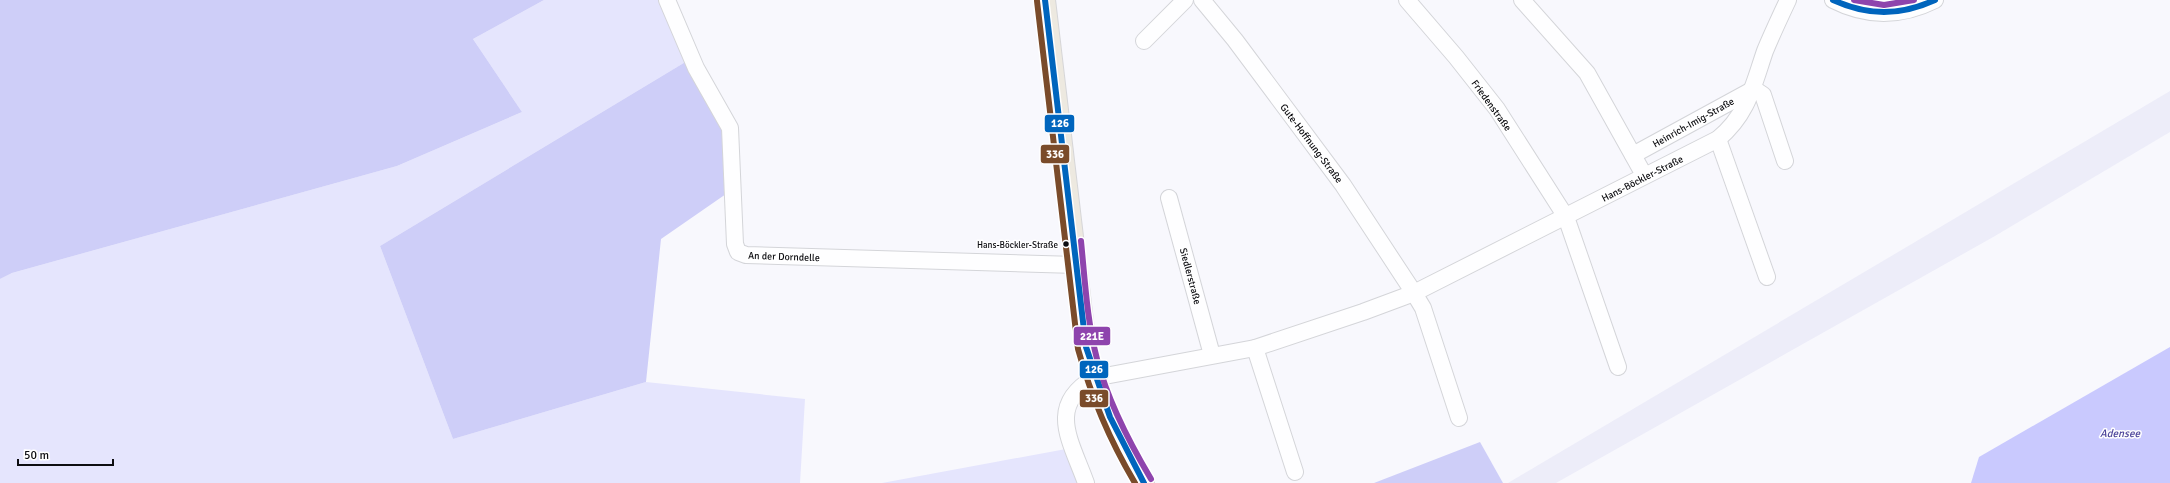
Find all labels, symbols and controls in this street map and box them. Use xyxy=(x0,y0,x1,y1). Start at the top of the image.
street label: Friedenstraße xyxy=(1469,78,1514,133)
street label: Heinrich-Imig-Straße xyxy=(1651,95,1736,150)
street label: Gute-Hoffnung-Straße xyxy=(1277,102,1345,186)
line badge: 126 xyxy=(1044,114,1075,133)
text: 126 xyxy=(1051,117,1069,130)
line badge: 336 xyxy=(1040,144,1070,164)
text: 336 xyxy=(1046,148,1064,161)
street label: Hans-Böckler-Straße xyxy=(1600,153,1685,205)
marker: Hans-Böckler-Straße xyxy=(1061,239,1071,249)
place label: Hans-Böckler-Straße xyxy=(977,240,1058,251)
street label: Siedlerstraße xyxy=(1177,247,1203,306)
street label: An der Dorndelle xyxy=(748,250,820,264)
line badge: 221E xyxy=(1073,326,1111,346)
text: 221E xyxy=(1080,330,1104,343)
line badge: 126 xyxy=(1079,360,1109,379)
text: 126 xyxy=(1085,363,1103,376)
line badge: 336 xyxy=(1079,389,1109,408)
text: 336 xyxy=(1085,392,1103,405)
water label: Adensee xyxy=(2100,427,2140,440)
scale bar xyxy=(18,441,113,467)
text: 50 m xyxy=(24,448,49,463)

